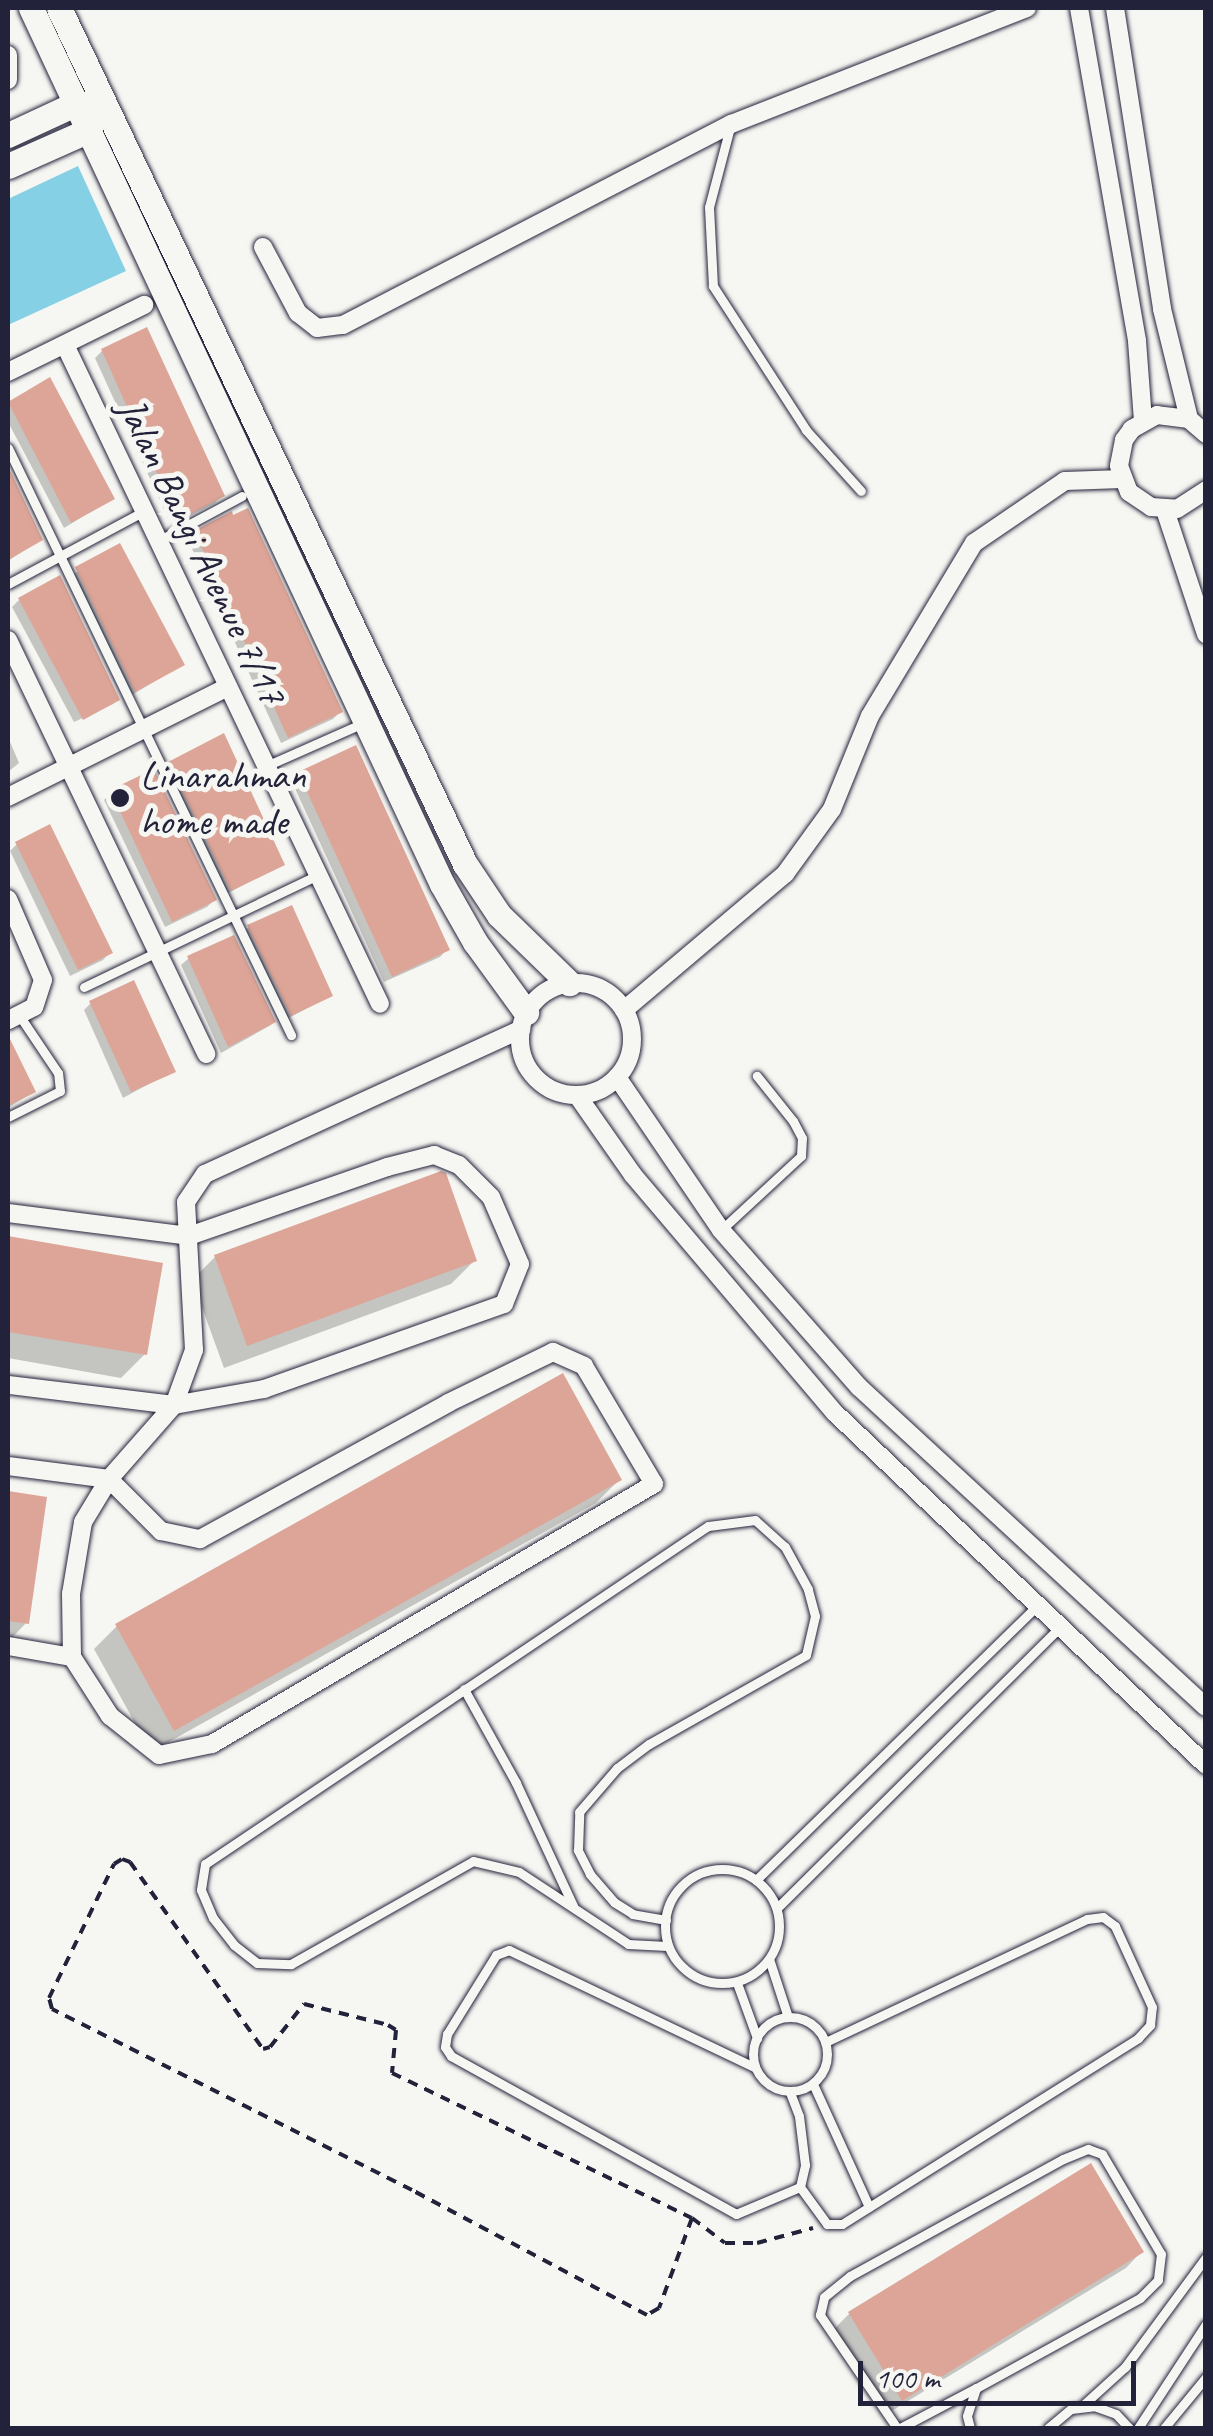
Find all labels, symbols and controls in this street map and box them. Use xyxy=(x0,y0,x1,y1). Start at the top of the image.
street label: Jalan Bangi Avenue 7/17 xyxy=(107,389,297,713)
place label: Linarahman home made xyxy=(140,751,306,845)
marker: Linarahman home made xyxy=(109,787,131,809)
scale bar xyxy=(863,2341,1140,2403)
text: 100 m xyxy=(875,2359,940,2397)

